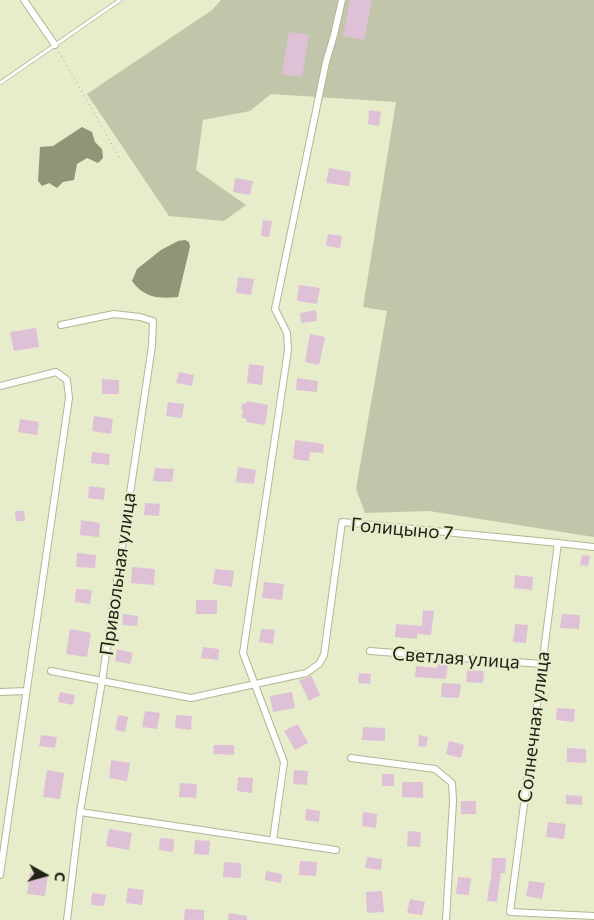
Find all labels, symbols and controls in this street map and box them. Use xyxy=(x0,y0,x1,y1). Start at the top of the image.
street label: Привольная улица xyxy=(95,491,141,657)
street label: Голицыно 7 xyxy=(350,513,454,545)
street label: Светлая улица xyxy=(391,642,521,674)
street label: Солнечная улица xyxy=(513,650,555,804)
north arrow xyxy=(20,850,70,900)
text: С xyxy=(51,871,69,883)

